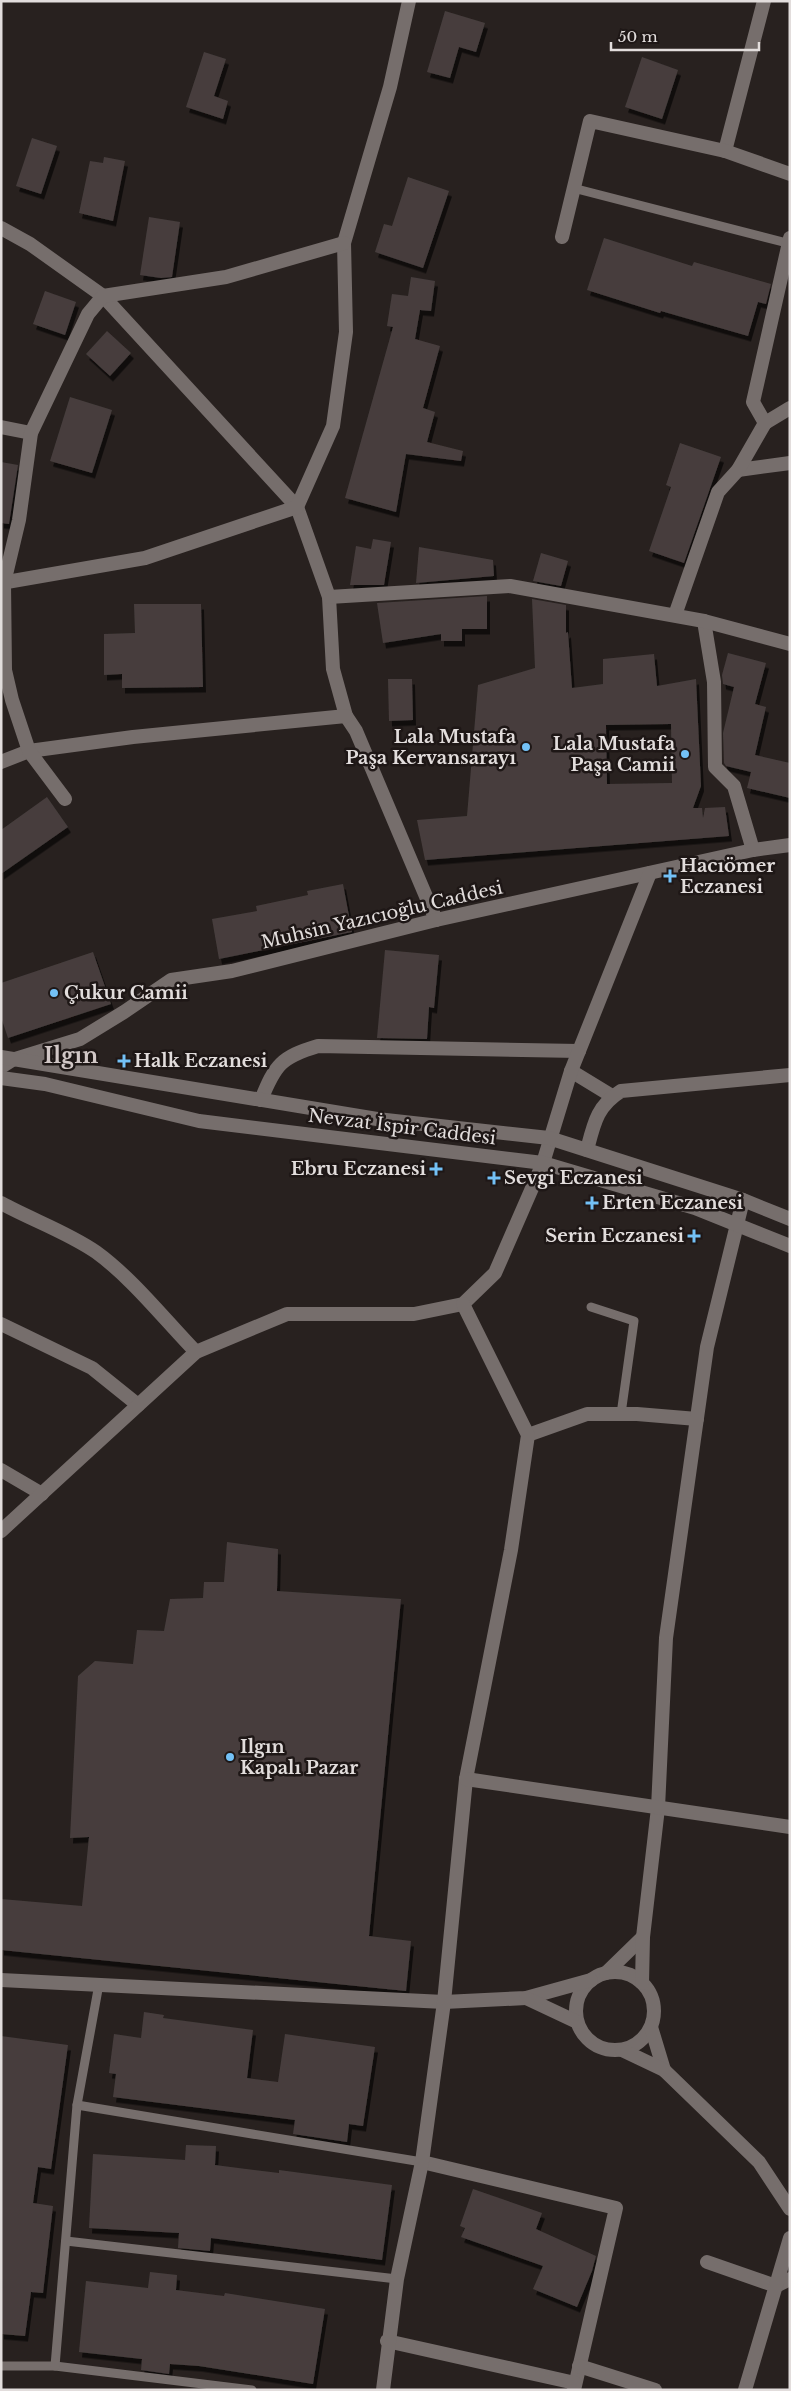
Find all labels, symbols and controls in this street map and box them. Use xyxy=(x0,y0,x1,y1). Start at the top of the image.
scale bar xyxy=(611,20,758,52)
text: 50 m xyxy=(618,27,658,46)
place label: Lala Mustafa Paşa Kervansarayı xyxy=(345,726,517,769)
place label: Lala Mustafa Paşa Camii xyxy=(553,733,676,776)
marker: Lala Mustafa Paşa Kervansarayı xyxy=(520,741,532,753)
marker: Lala Mustafa Paşa Camii xyxy=(679,748,691,760)
place label: Hacıömer Eczanesi xyxy=(680,855,775,898)
marker: Hacıömer Eczanesi xyxy=(664,870,676,882)
street label: Muhsin Yazıcıoğlu Caddesi xyxy=(259,876,505,954)
place label: Çukur Camii xyxy=(64,982,188,1004)
marker: Çukur Camii xyxy=(48,987,60,999)
district label: Ilgın xyxy=(44,1042,98,1069)
place label: Halk Eczanesi xyxy=(134,1050,268,1072)
marker: Halk Eczanesi xyxy=(118,1055,130,1067)
street label: Nevzat İspir Caddesi xyxy=(307,1104,497,1149)
place label: Ebru Eczanesi xyxy=(291,1158,427,1180)
marker: Ebru Eczanesi xyxy=(430,1163,442,1175)
place label: Sevgi Eczanesi xyxy=(504,1167,643,1189)
marker: Sevgi Eczanesi xyxy=(488,1172,500,1184)
place label: Erten Eczanesi xyxy=(602,1192,743,1214)
marker: Erten Eczanesi xyxy=(586,1197,598,1209)
place label: Serin Eczanesi xyxy=(545,1225,684,1247)
marker: Serin Eczanesi xyxy=(688,1230,700,1242)
place label: Ilgın Kapalı Pazar xyxy=(240,1736,358,1779)
marker: Ilgın Kapalı Pazar xyxy=(224,1751,236,1763)

